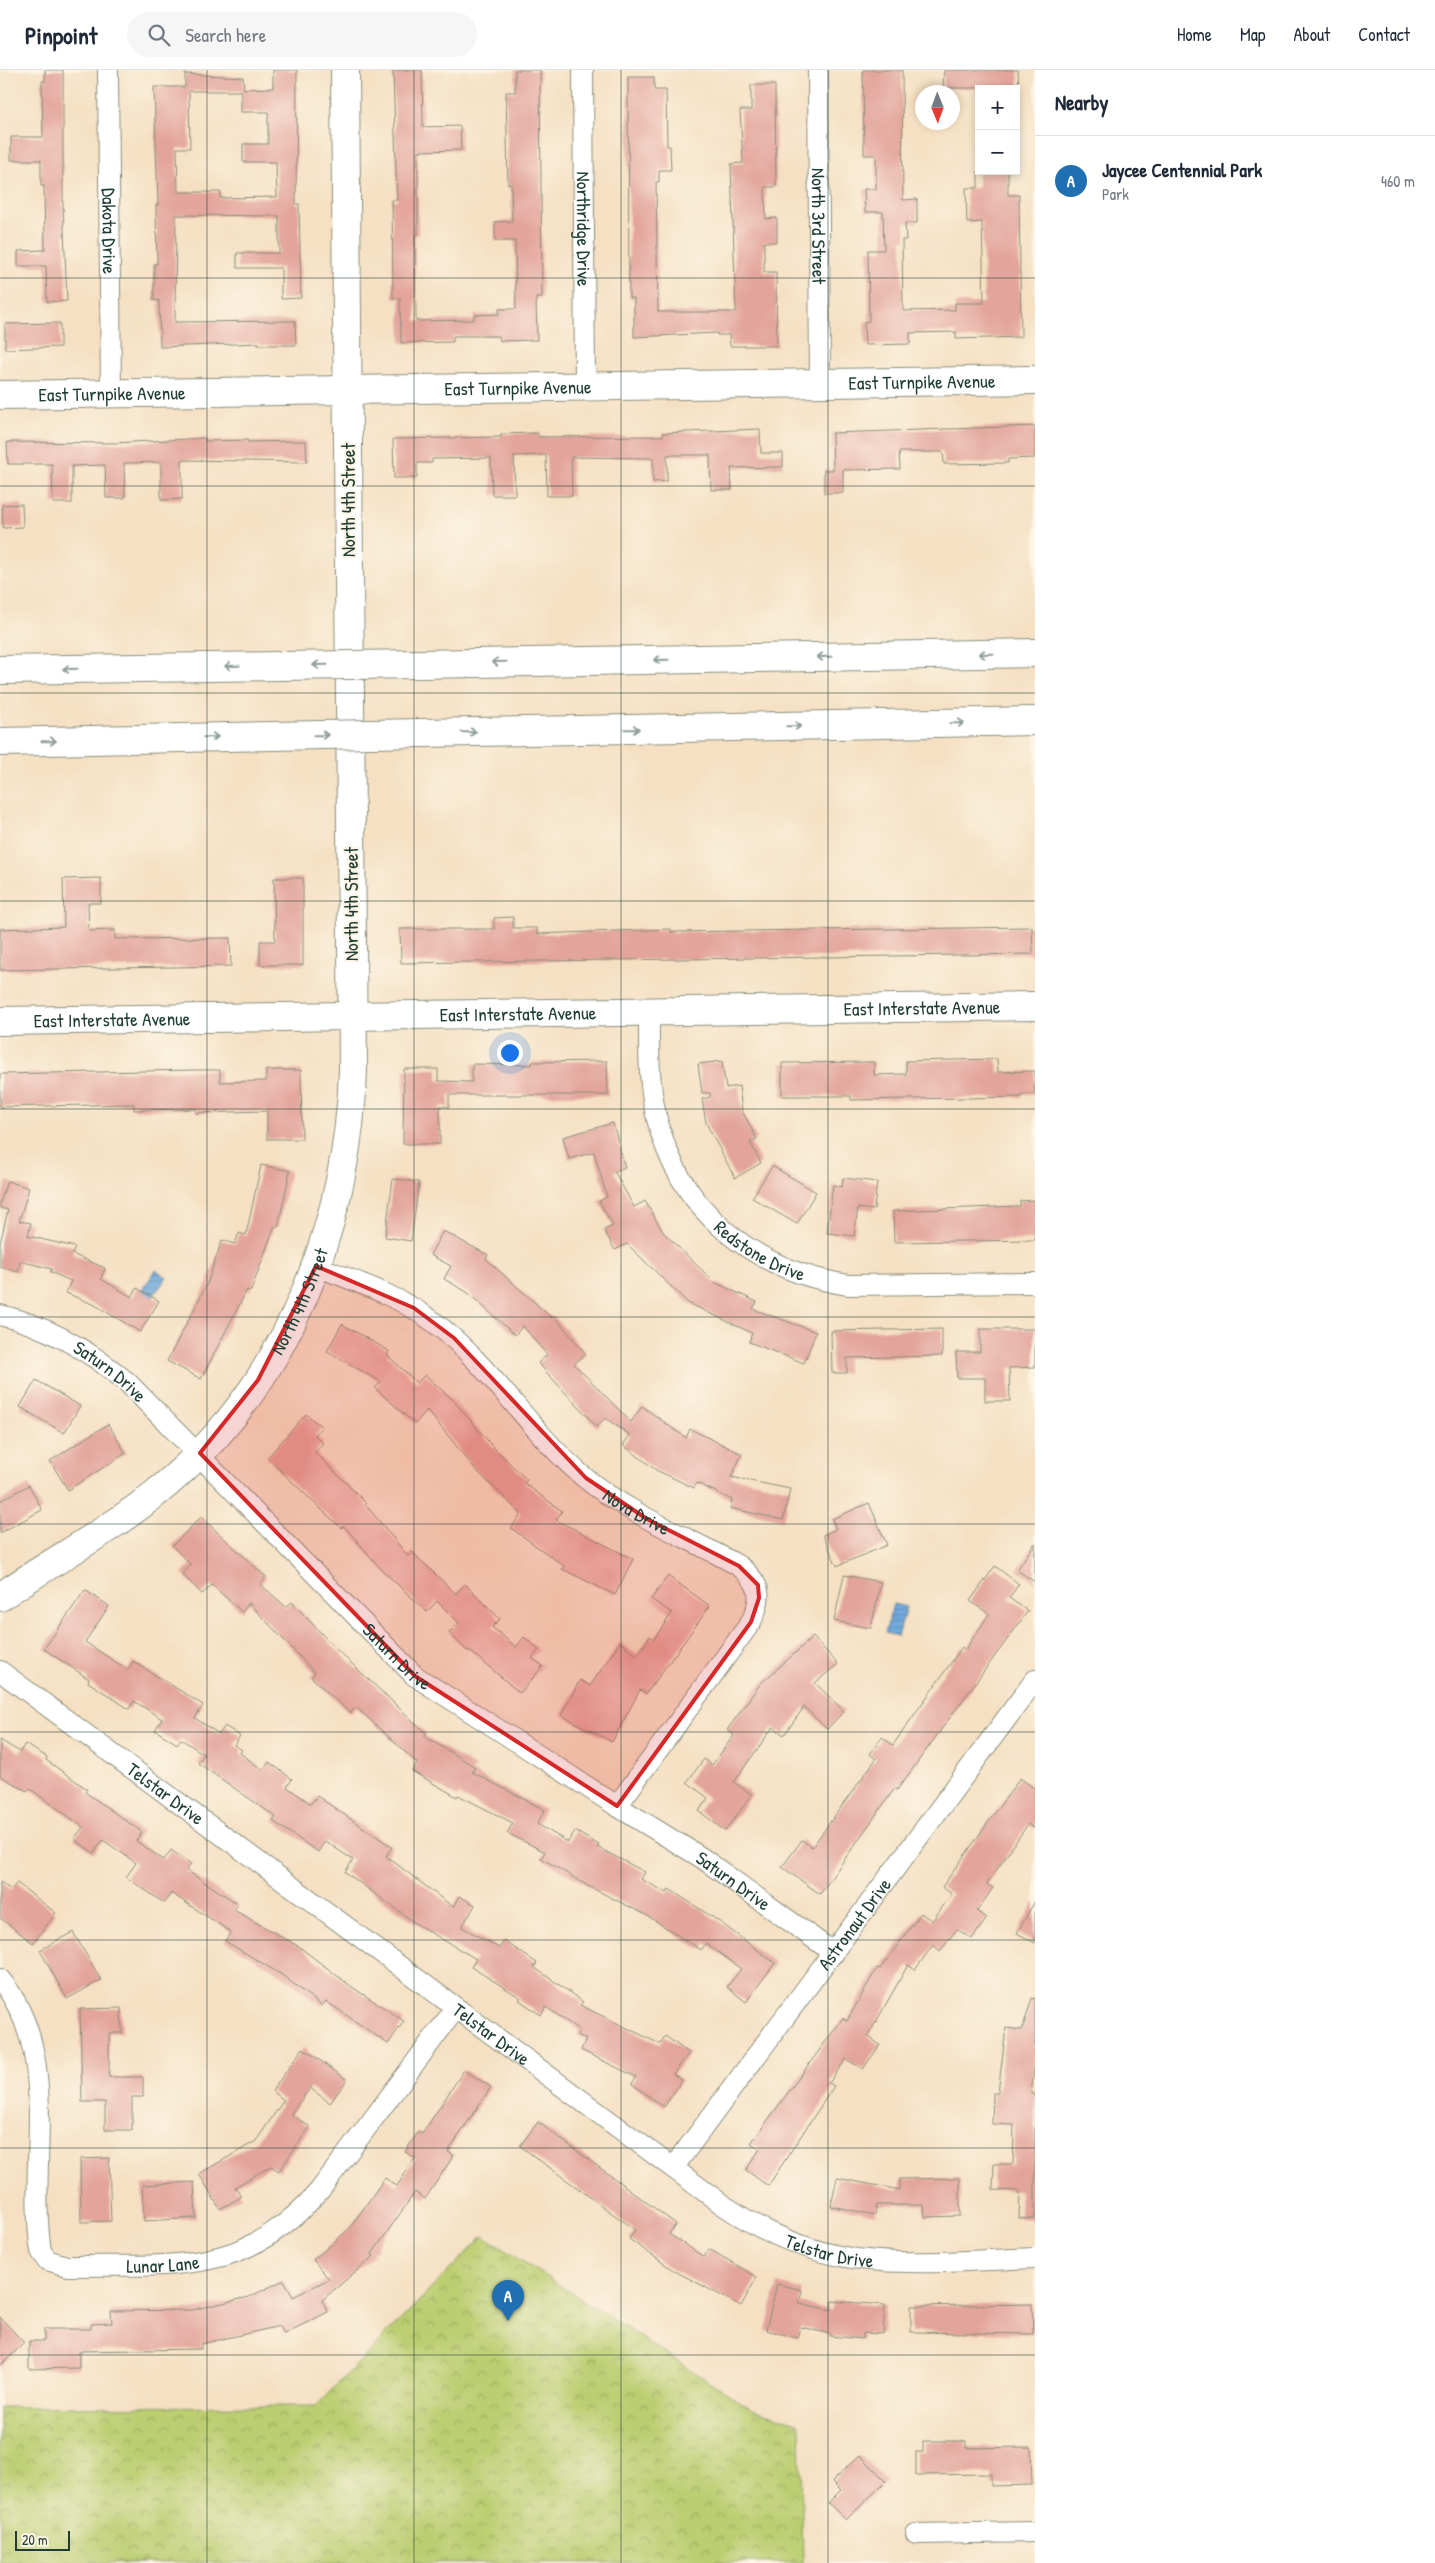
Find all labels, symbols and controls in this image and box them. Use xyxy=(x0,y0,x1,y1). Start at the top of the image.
search box xyxy=(127,12,477,57)
text: Pinpoint xyxy=(25,19,97,51)
icon: search xyxy=(145,21,173,49)
text: Search here xyxy=(185,22,266,48)
text: Home xyxy=(1177,22,1212,47)
text: Map xyxy=(1240,22,1265,47)
text: About xyxy=(1293,22,1330,47)
text: Contact xyxy=(1358,22,1410,47)
north arrow xyxy=(915,85,960,130)
map controls xyxy=(975,85,1020,175)
button: + xyxy=(975,85,1020,130)
text: Nearby xyxy=(1055,88,1108,117)
button: − xyxy=(975,130,1020,175)
text: Jaycee Centennial Park xyxy=(1102,157,1262,183)
street label: North 3rd Street xyxy=(806,168,832,285)
text: A xyxy=(1067,170,1075,192)
text: 460 m xyxy=(1381,170,1415,192)
street label: Northridge Drive xyxy=(571,171,597,287)
text: Park xyxy=(1102,183,1129,205)
street label: Dakota Drive xyxy=(96,188,123,275)
street label: East Turnpike Avenue xyxy=(848,368,996,396)
street label: East Turnpike Avenue xyxy=(444,373,592,402)
street label: East Turnpike Avenue xyxy=(38,379,186,407)
street label: North 4th Street xyxy=(335,442,361,557)
one-way arrow xyxy=(979,649,995,659)
one-way arrow xyxy=(816,652,832,662)
one-way arrow xyxy=(654,655,670,665)
one-way arrow xyxy=(491,658,507,667)
one-way arrow xyxy=(312,660,328,670)
one-way arrow xyxy=(224,661,240,671)
one-way arrow xyxy=(62,664,78,674)
one-way arrow xyxy=(948,718,965,728)
one-way arrow xyxy=(786,721,802,731)
one-way arrow xyxy=(624,724,640,734)
one-way arrow xyxy=(461,727,477,737)
one-way arrow xyxy=(312,730,329,740)
one-way arrow xyxy=(203,733,219,742)
one-way arrow xyxy=(40,736,56,746)
street label: North 4th Street xyxy=(338,846,364,961)
street label: East Interstate Avenue xyxy=(843,993,1001,1022)
street label: East Interstate Avenue xyxy=(439,999,597,1028)
street label: East Interstate Avenue xyxy=(33,1005,191,1034)
your location xyxy=(497,1040,523,1066)
street label: Redstone Drive xyxy=(709,1214,809,1287)
street label: North 4th Street xyxy=(264,1244,334,1359)
street label: Saturn Drive xyxy=(69,1334,153,1408)
street label: Nova Drive xyxy=(598,1482,675,1541)
street label: Saturn Drive xyxy=(357,1617,436,1696)
street label: Telstar Drive xyxy=(122,1756,210,1831)
street label: Saturn Drive xyxy=(691,1845,776,1917)
street label: Astronaut Drive xyxy=(811,1872,897,1975)
street label: Telstar Drive xyxy=(447,1997,536,2072)
street label: Telstar Drive xyxy=(781,2227,875,2274)
street label: Lunar Lane xyxy=(126,2248,201,2279)
pin: A xyxy=(492,2280,524,2321)
scale bar xyxy=(15,2528,70,2551)
text: 20 m xyxy=(22,2530,48,2549)

